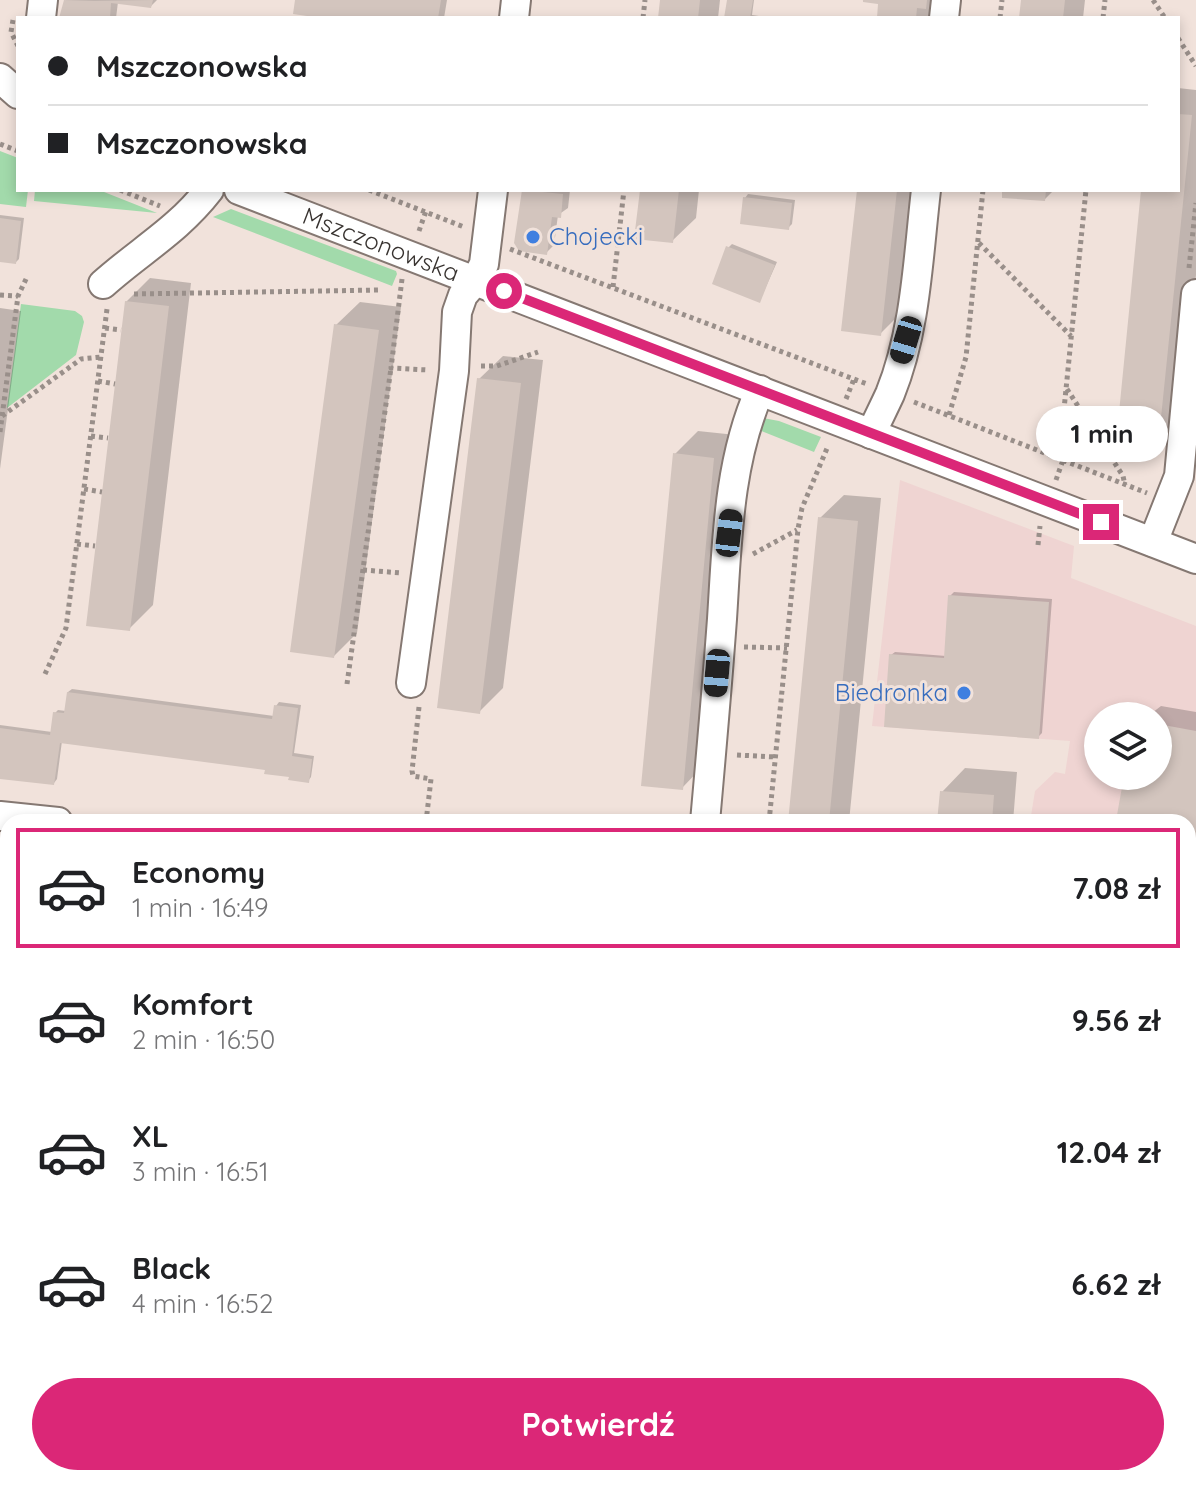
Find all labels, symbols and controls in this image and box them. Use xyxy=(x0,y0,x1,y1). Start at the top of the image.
text: Mszczonowska xyxy=(96,47,308,85)
text: Mszczonowska xyxy=(96,124,308,162)
street label: Mszczonowska xyxy=(299,200,464,288)
place label: Chojecki xyxy=(549,221,643,251)
marker: Chojecki xyxy=(524,228,542,246)
route start xyxy=(486,273,522,309)
car xyxy=(888,314,924,366)
callout: 1 min xyxy=(1035,406,1167,462)
text: 1 min xyxy=(1071,417,1134,450)
route end xyxy=(1083,504,1119,540)
car xyxy=(714,508,744,558)
car xyxy=(703,648,731,698)
place label: Biedronka xyxy=(835,677,948,707)
marker: Biedronka xyxy=(955,684,973,702)
map controls xyxy=(1084,702,1172,790)
button: layers xyxy=(1084,702,1172,790)
icon: car xyxy=(36,852,108,924)
text: Economy xyxy=(132,853,265,891)
text: 7.08 zł xyxy=(1072,869,1160,907)
text: 1 min · 16:49 xyxy=(132,891,268,924)
icon: car xyxy=(36,984,108,1056)
text: Komfort xyxy=(132,985,254,1023)
text: 9.56 zł xyxy=(1072,1001,1160,1039)
text: 2 min · 16:50 xyxy=(132,1023,275,1056)
icon: car xyxy=(36,1116,108,1188)
text: XL xyxy=(132,1117,169,1155)
text: 12.04 zł xyxy=(1057,1133,1160,1171)
text: 3 min · 16:51 xyxy=(132,1155,269,1188)
icon: car xyxy=(36,1248,108,1320)
text: Black xyxy=(132,1249,211,1287)
text: 6.62 zł xyxy=(1071,1265,1160,1303)
text: 4 min · 16:52 xyxy=(132,1287,273,1320)
button: Potwierdź xyxy=(32,1378,1164,1470)

